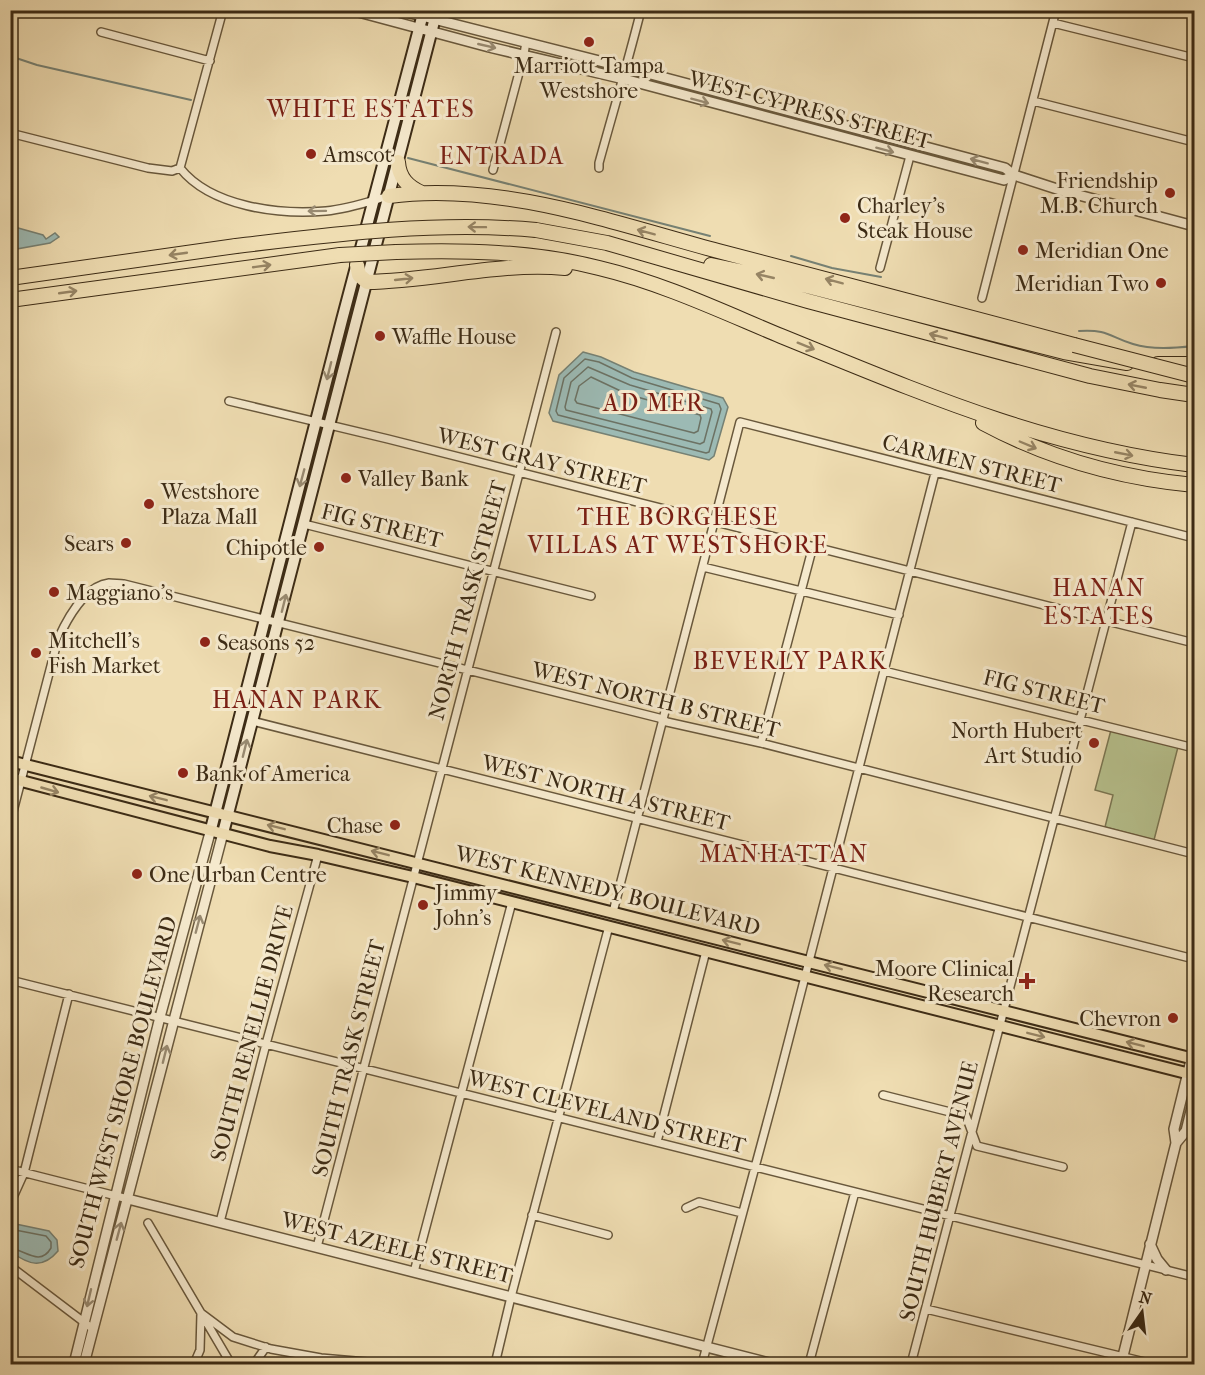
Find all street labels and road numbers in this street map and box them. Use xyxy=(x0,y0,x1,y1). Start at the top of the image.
street label: WEST CYPRESS STREET xyxy=(685,65,935,155)
street label: WEST GRAY STREET xyxy=(434,422,650,500)
street label: CARMEN STREET xyxy=(879,429,1065,499)
street label: NORTH TRASK STREET xyxy=(423,477,513,723)
street label: FIG STREET xyxy=(318,498,446,554)
street label: WEST NORTH B STREET xyxy=(528,656,784,744)
street label: FIG STREET xyxy=(980,664,1108,720)
street label: WEST NORTH A STREET xyxy=(478,749,734,837)
street label: WEST KENNEDY BOULEVARD xyxy=(452,840,763,941)
street label: SOUTH RENELLIE DRIVE xyxy=(205,902,299,1164)
street label: SOUTH WEST SHORE BOULEVARD xyxy=(63,913,183,1271)
street label: SOUTH TRASK STREET xyxy=(307,936,391,1179)
street label: SOUTH HUBERT AVENUE xyxy=(894,1058,984,1324)
street label: WEST CLEVELAND STREET xyxy=(464,1065,749,1159)
street label: WEST AZEELE STREET xyxy=(278,1206,516,1290)

